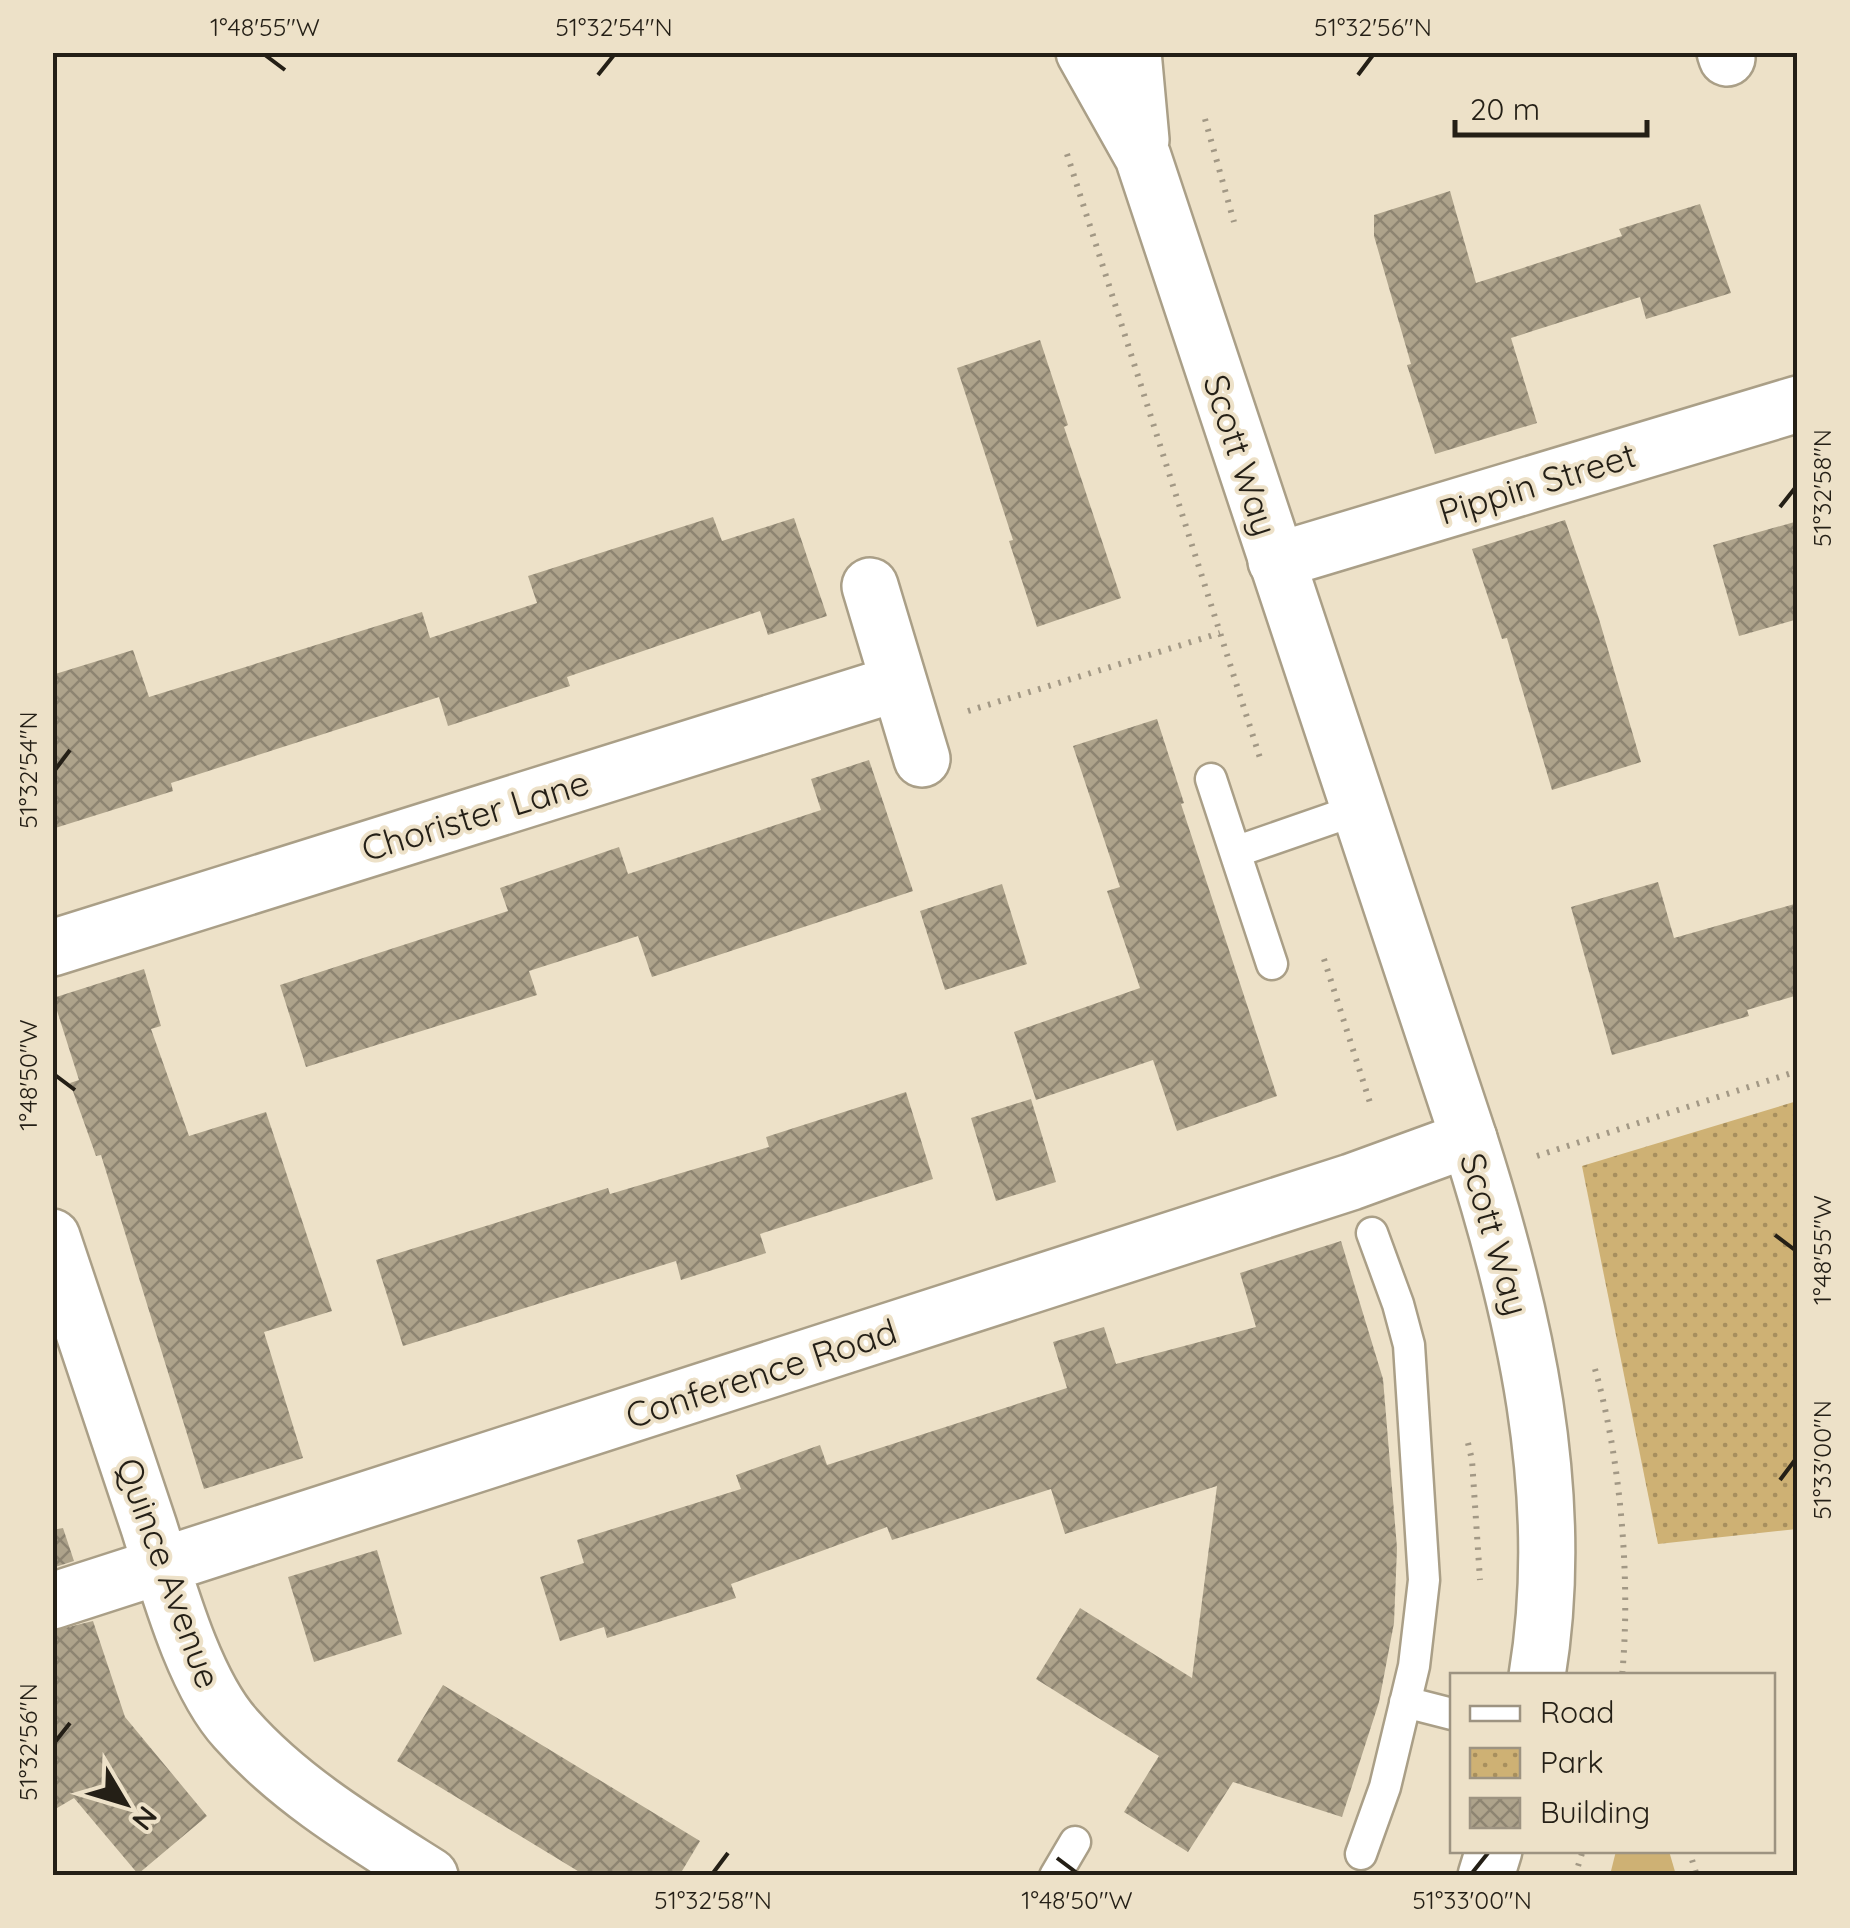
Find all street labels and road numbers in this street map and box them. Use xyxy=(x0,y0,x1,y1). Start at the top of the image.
street label: Scott Way xyxy=(1194,369,1288,541)
street label: Pippin Street xyxy=(1433,432,1641,534)
street label: Chorister Lane xyxy=(356,760,594,870)
street label: Scott Way xyxy=(1451,1148,1539,1320)
street label: Conference Road xyxy=(620,1308,902,1438)
street label: Quince Avenue xyxy=(107,1452,231,1694)

